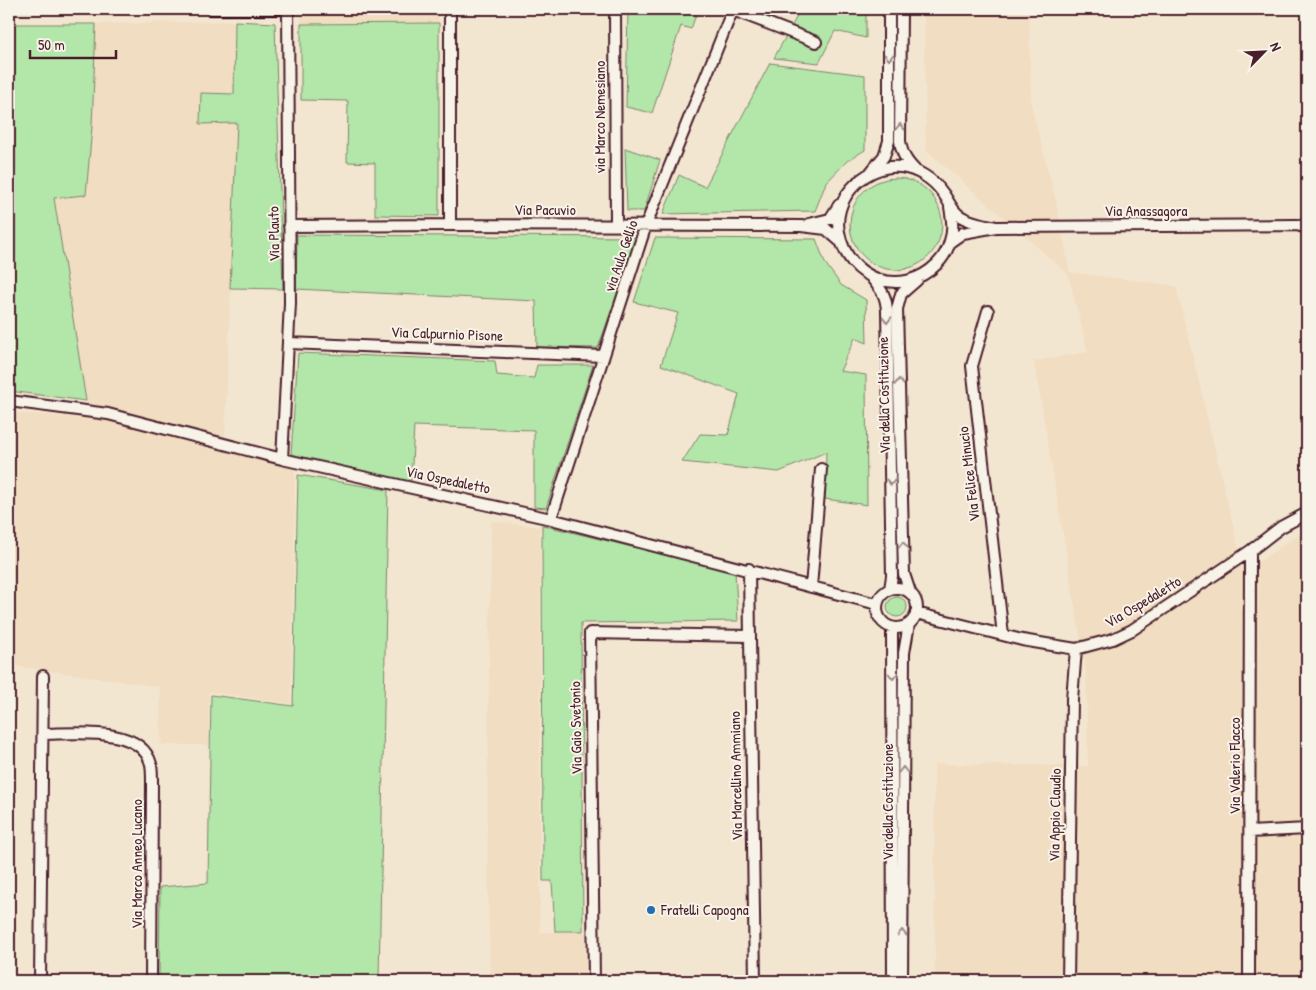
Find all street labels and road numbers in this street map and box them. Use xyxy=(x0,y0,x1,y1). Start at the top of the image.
street label: via Marco Nemesiano xyxy=(589,61,610,173)
street label: Via Pacuvio xyxy=(514,199,576,220)
street label: Via Anassagora xyxy=(1105,200,1188,221)
street label: Via Plauto xyxy=(263,206,284,262)
street label: via Aulo Gellio xyxy=(598,217,643,294)
street label: Via Calpurnio Pisone xyxy=(391,321,503,346)
street label: Via della Costituzione xyxy=(872,336,895,454)
street label: Via Felice Minucio xyxy=(952,425,985,523)
street label: Via Ospedaletto xyxy=(404,460,492,499)
street label: Via Ospedaletto xyxy=(1101,571,1185,633)
street label: Via Gaio Svetonio xyxy=(564,681,587,775)
street label: Via Marcellino Ammiano xyxy=(724,711,747,841)
street label: Via Valerio Flacco xyxy=(1224,717,1245,815)
street label: Via della Costituzione xyxy=(877,743,898,861)
street label: Via Appio Claudio xyxy=(1043,768,1066,862)
street label: Via Marco Anneo Lucano xyxy=(126,799,147,929)

